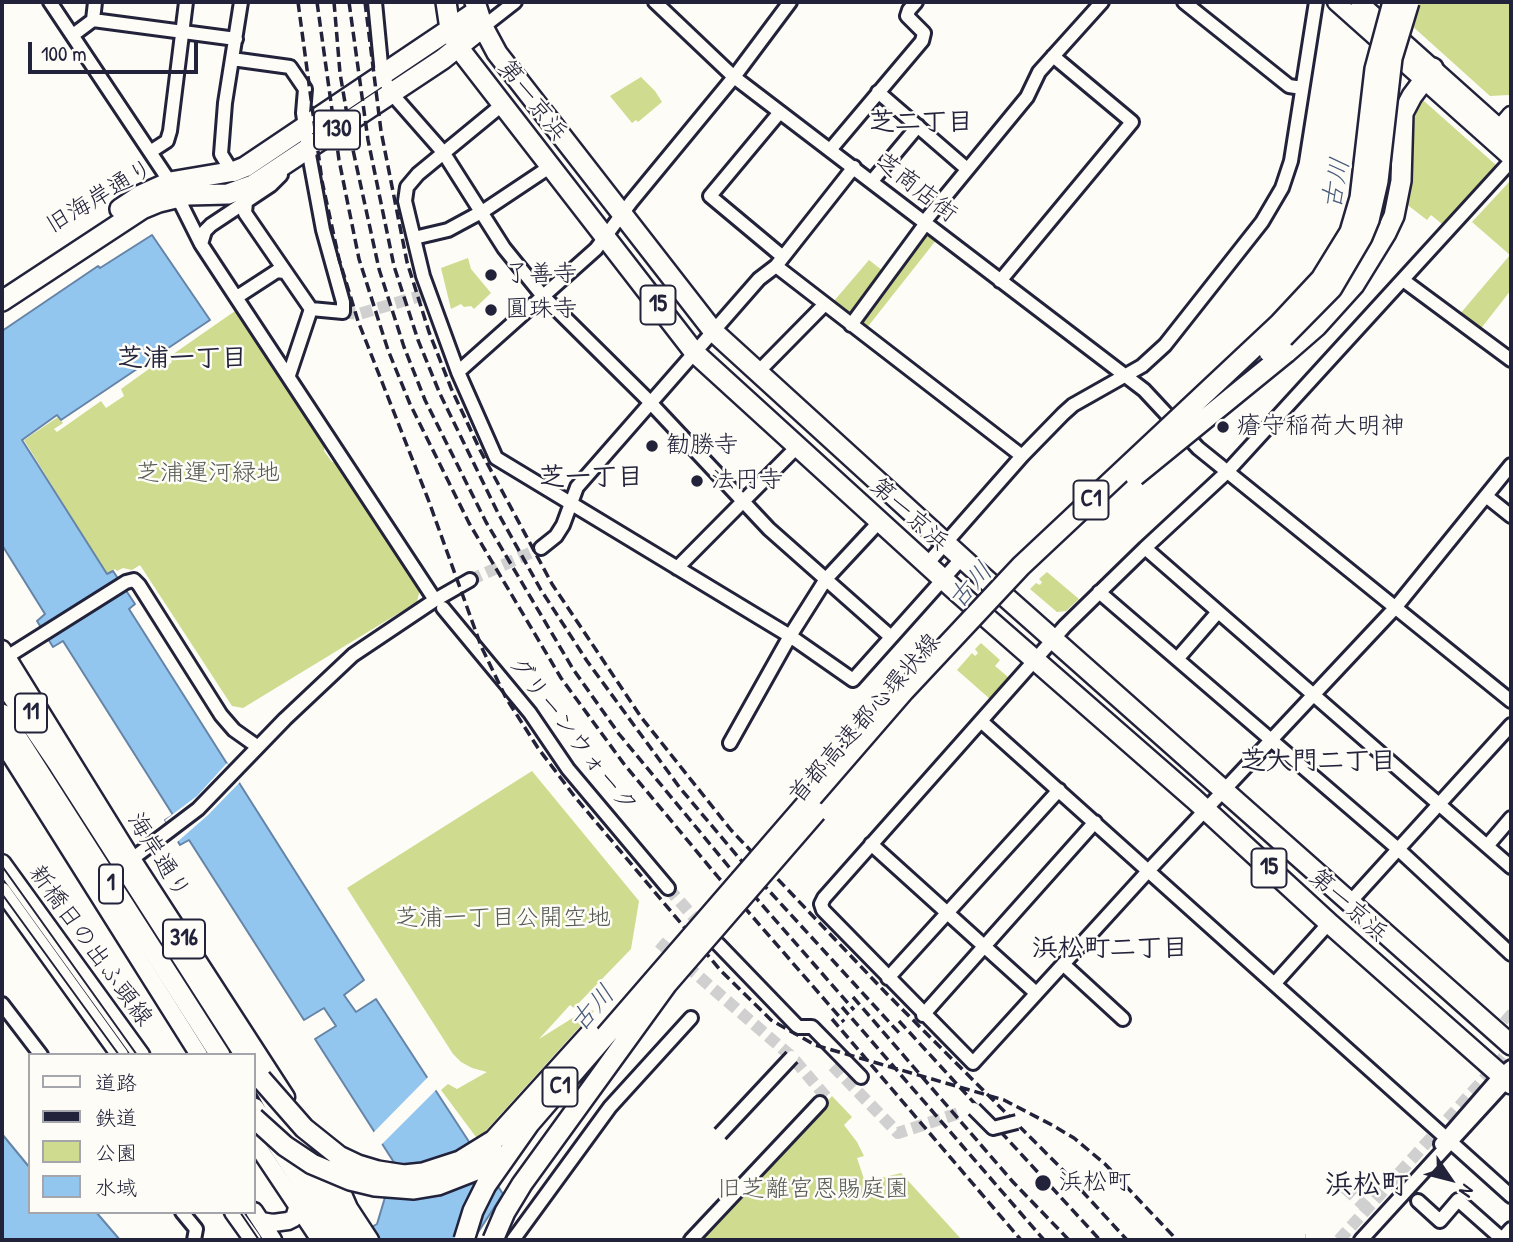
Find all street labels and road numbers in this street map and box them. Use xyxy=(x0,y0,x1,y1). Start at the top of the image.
street label: 第一京浜 xyxy=(491,54,573,148)
road number: 130 xyxy=(314,111,360,150)
street label: 芝商店街 xyxy=(869,147,963,229)
street label: 旧海岸通り xyxy=(41,154,159,240)
road number: 15 xyxy=(640,286,676,324)
street label: 第一京浜 xyxy=(864,472,954,558)
road number: C1 xyxy=(1074,480,1108,520)
street label: 首都高速都心環状線 xyxy=(783,628,947,810)
street label: グリーンウォーク xyxy=(502,650,642,820)
road number: 11 xyxy=(15,694,47,733)
street label: 海岸通り xyxy=(120,808,196,904)
road number: 15 xyxy=(1252,848,1286,888)
street label: 新橋日の出ふ頭線 xyxy=(22,860,158,1032)
street label: 第一京浜 xyxy=(1303,863,1393,949)
road number: 1 xyxy=(99,864,123,904)
road number: 316 xyxy=(163,920,205,958)
road number: C1 xyxy=(542,1068,578,1106)

